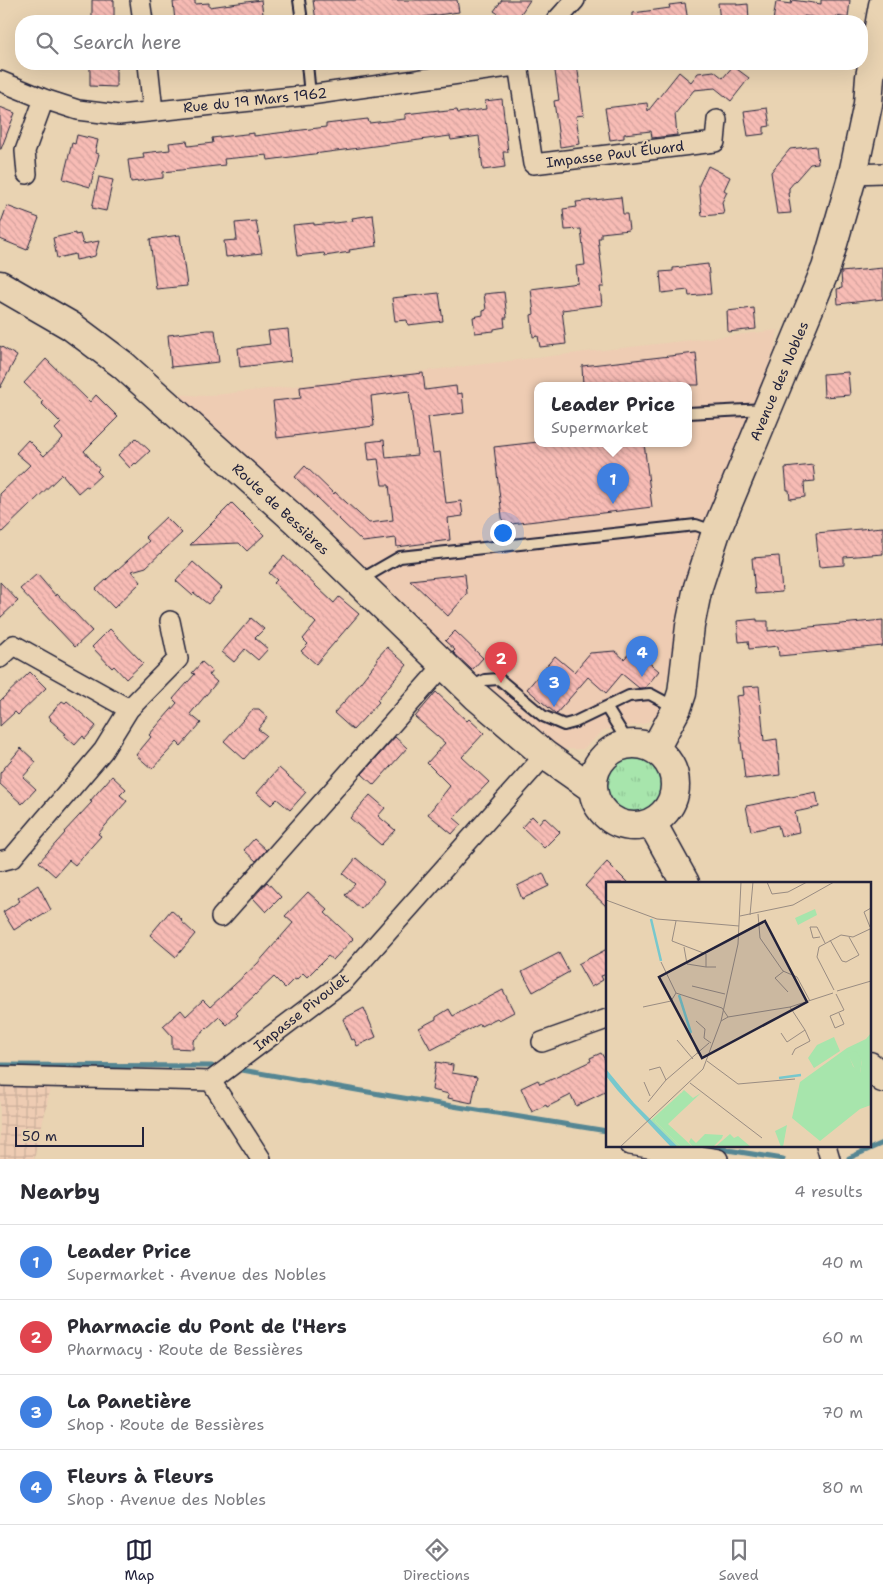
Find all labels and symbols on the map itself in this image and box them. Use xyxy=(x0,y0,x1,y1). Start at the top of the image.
street label: Rue du 19 Mars 1962 xyxy=(182,83,328,117)
street label: Impasse Paul Éluard xyxy=(545,137,685,171)
street label: Avenue des Nobles xyxy=(746,318,812,444)
street label: Route de Bessières xyxy=(229,459,333,559)
pin: 1 xyxy=(597,463,629,504)
your location xyxy=(490,520,516,546)
pin: 4 xyxy=(626,636,658,677)
pin: 2 xyxy=(485,642,517,683)
pin: 3 xyxy=(538,666,570,707)
inset map xyxy=(606,882,870,1146)
street label: Impasse Pivoulet xyxy=(250,969,352,1055)
scale bar xyxy=(15,1124,144,1147)

